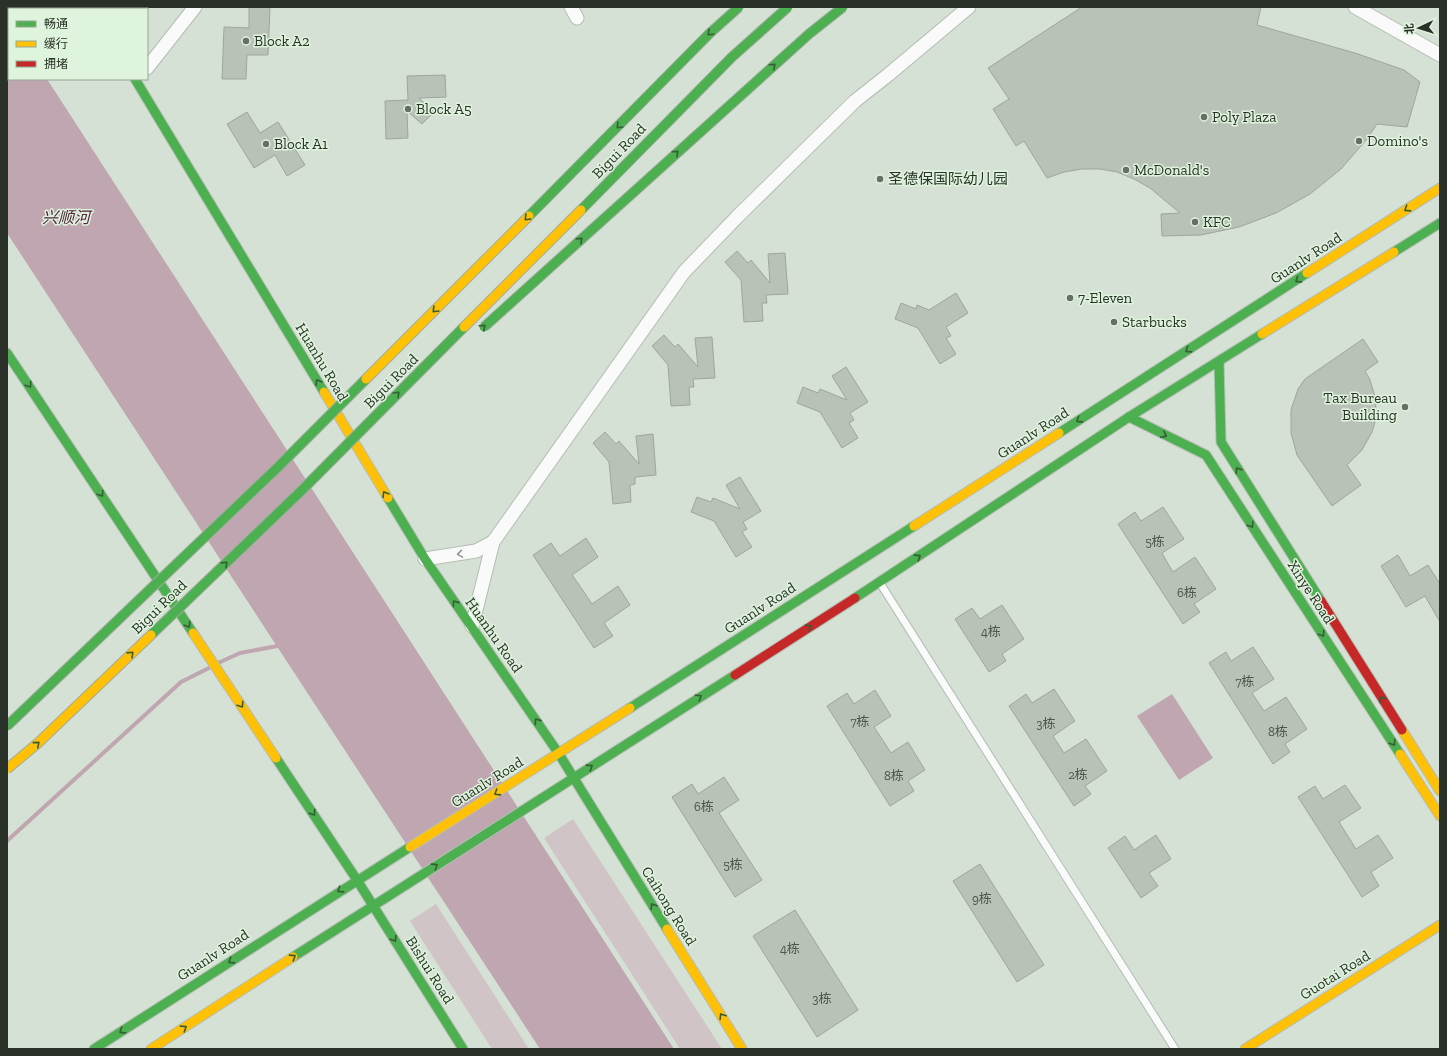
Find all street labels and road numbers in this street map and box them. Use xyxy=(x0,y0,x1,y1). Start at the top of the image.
street label: Bigui Road xyxy=(588,119,650,182)
street label: Guanlv Road xyxy=(1267,228,1346,288)
street label: Huanhu Road xyxy=(292,320,353,405)
street label: Bigui Road xyxy=(360,349,423,412)
street label: Guanlv Road xyxy=(994,403,1073,463)
street label: Xinye Road xyxy=(1284,557,1339,628)
street label: Bigui Road xyxy=(128,576,191,638)
street label: Guanlv Road xyxy=(721,578,800,638)
street label: Huanhu Road xyxy=(461,594,527,677)
street label: Guanlv Road xyxy=(448,752,527,811)
street label: Caihong Road xyxy=(638,863,701,949)
street label: Guanlv Road xyxy=(174,925,253,985)
street label: Bishui Road xyxy=(402,933,458,1008)
street label: Guotai Road xyxy=(1297,946,1374,1004)

